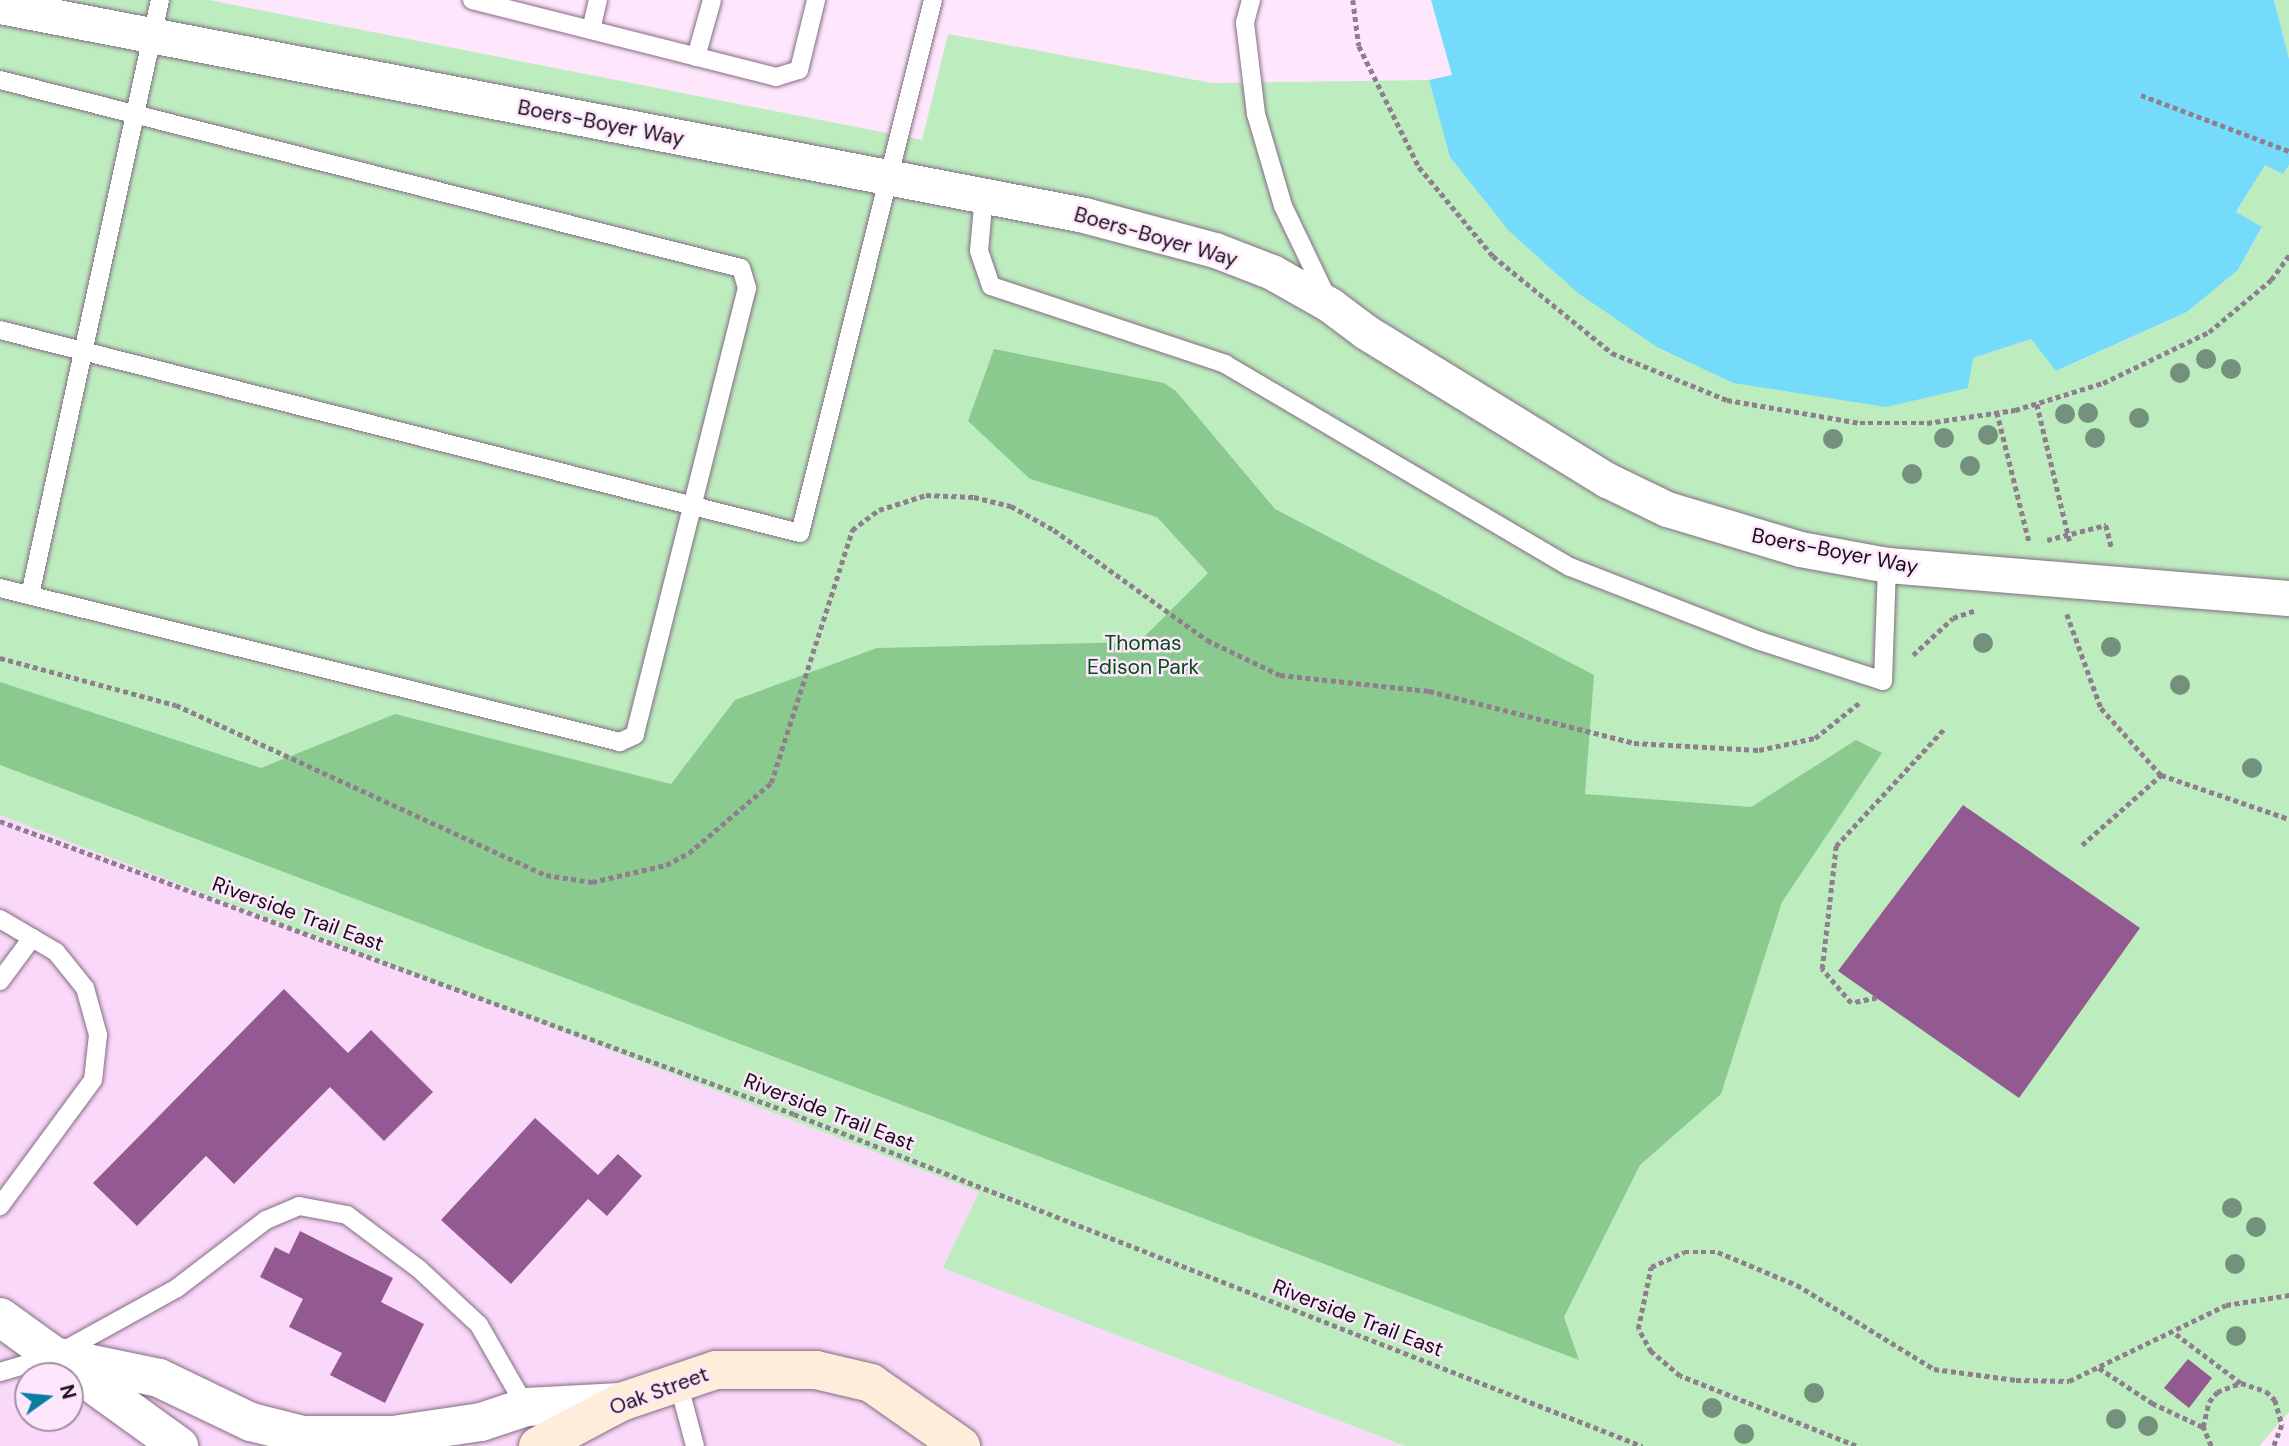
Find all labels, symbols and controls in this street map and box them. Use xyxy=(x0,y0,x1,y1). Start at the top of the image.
street label: Boers-Boyer Way xyxy=(516,95,686,151)
street label: Boers-Boyer Way xyxy=(1071,202,1241,272)
street label: Boers-Boyer Way xyxy=(1750,523,1920,579)
park label: Thomas Edison Park xyxy=(1087,630,1199,680)
street label: Riverside Trail East xyxy=(209,871,387,957)
street label: Riverside Trail East xyxy=(740,1068,918,1156)
street label: Riverside Trail East xyxy=(1269,1274,1447,1362)
street label: Oak Street xyxy=(606,1361,712,1421)
north arrow xyxy=(14,1362,84,1432)
text: N xyxy=(54,1382,82,1402)

